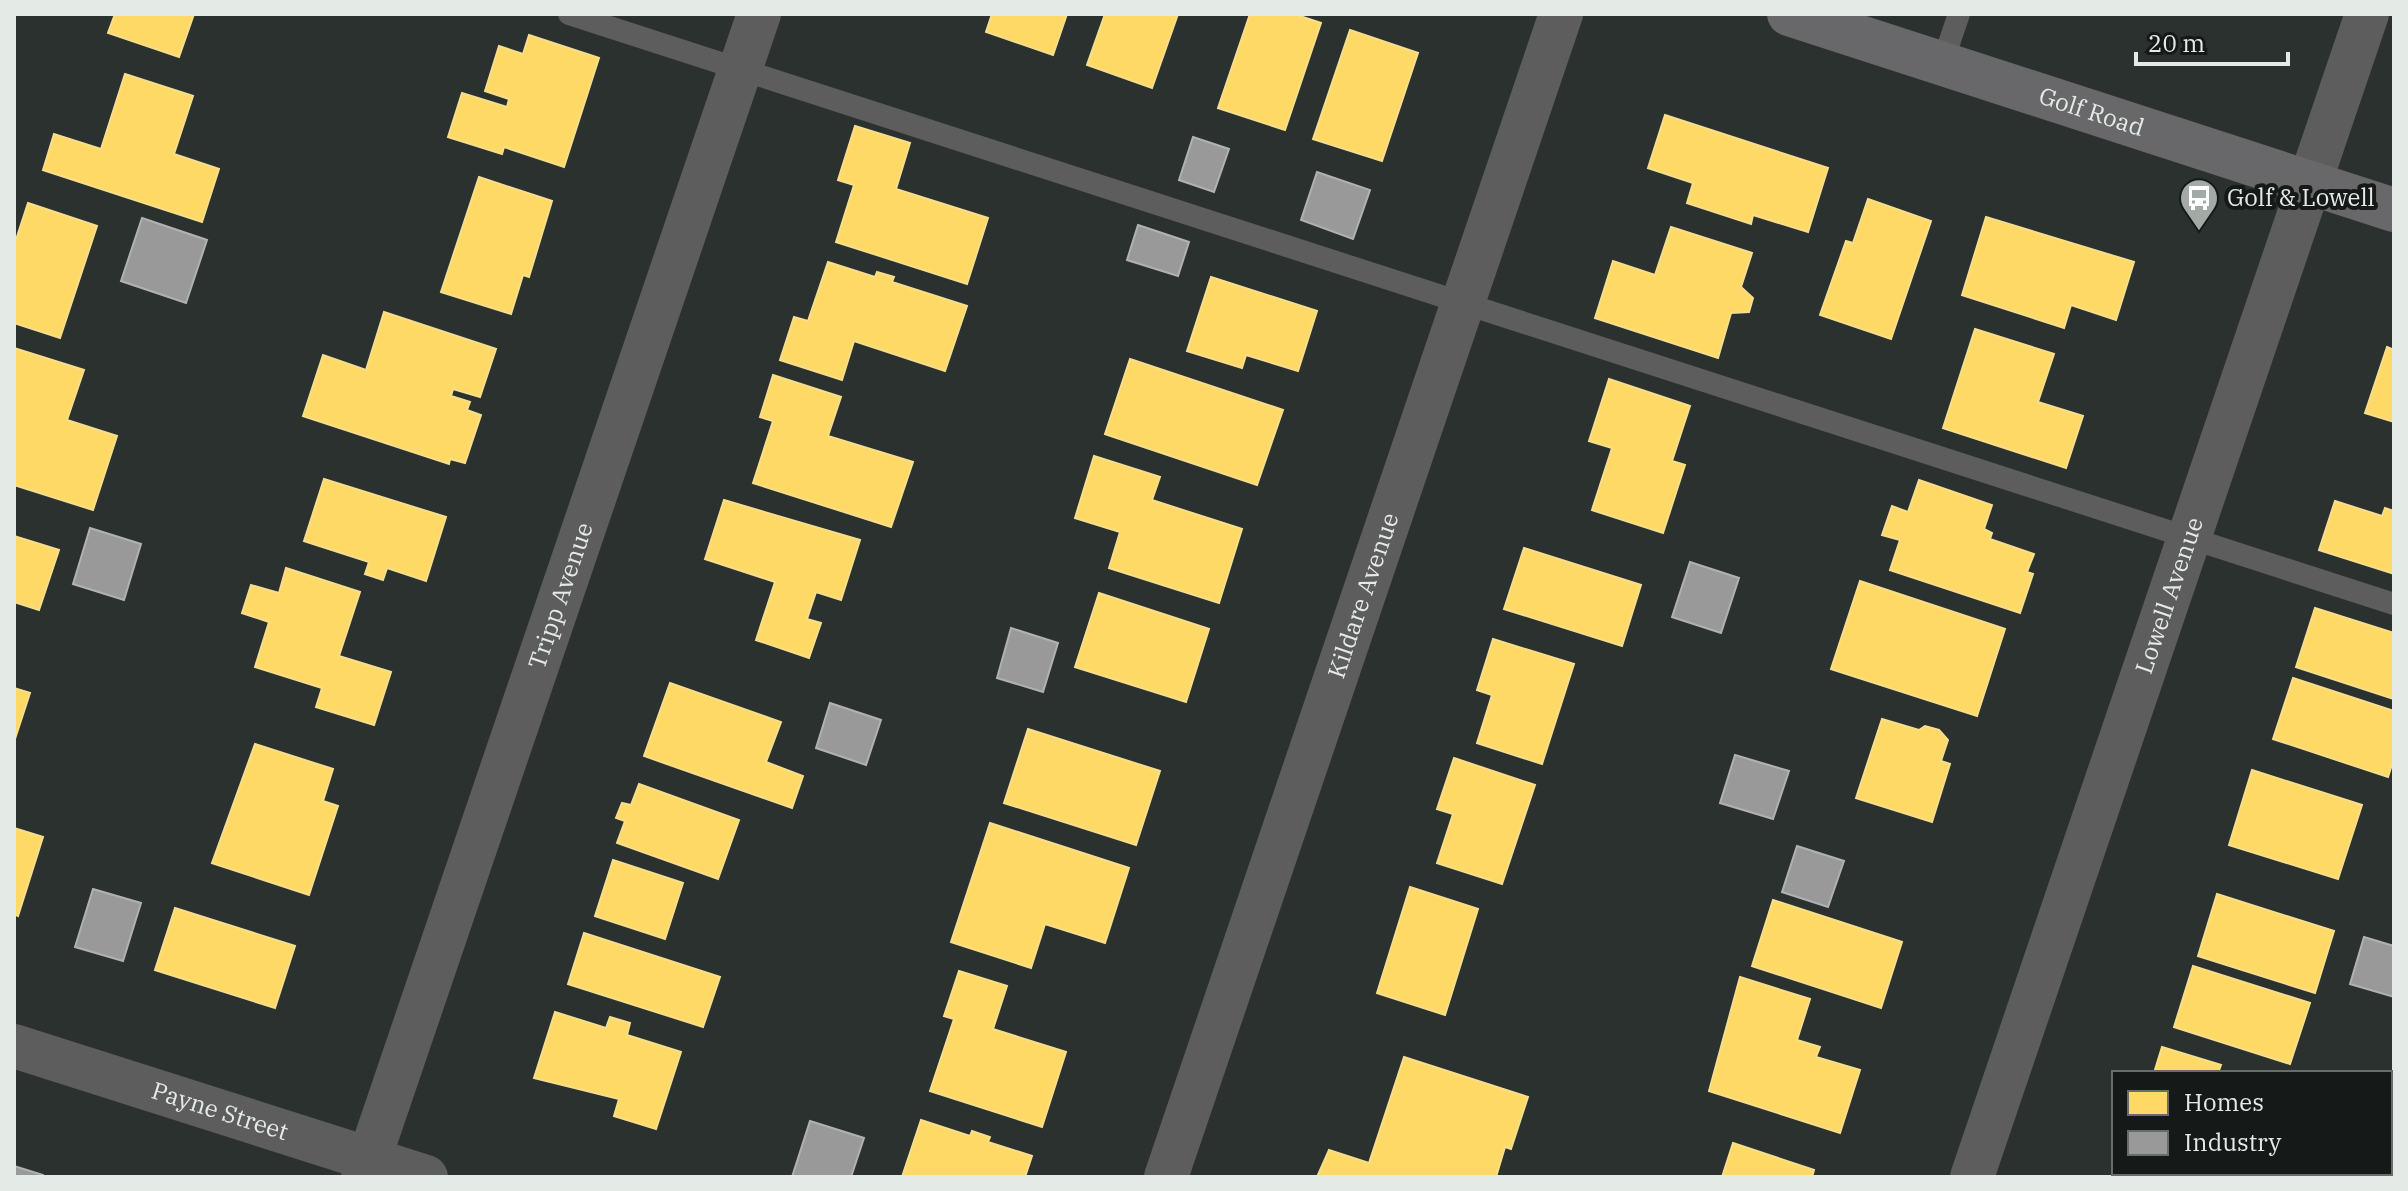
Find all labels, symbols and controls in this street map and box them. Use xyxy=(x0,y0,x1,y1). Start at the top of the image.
scale bar xyxy=(2136,16,2288,66)
text: 20 m xyxy=(2148,27,2205,59)
street label: Golf Road xyxy=(2035,79,2149,143)
bus stop icon: Golf & Lowell xyxy=(2178,177,2220,232)
place label: Golf & Lowell xyxy=(2227,181,2375,213)
street label: Kildare Avenue xyxy=(1320,508,1405,682)
street label: Lowell Avenue xyxy=(2127,513,2210,678)
street label: Tripp Avenue xyxy=(520,518,600,673)
legend xyxy=(2112,1071,2392,1175)
street label: Payne Street xyxy=(148,1074,292,1147)
text: Homes xyxy=(2184,1086,2264,1118)
text: Industry xyxy=(2184,1126,2281,1158)

